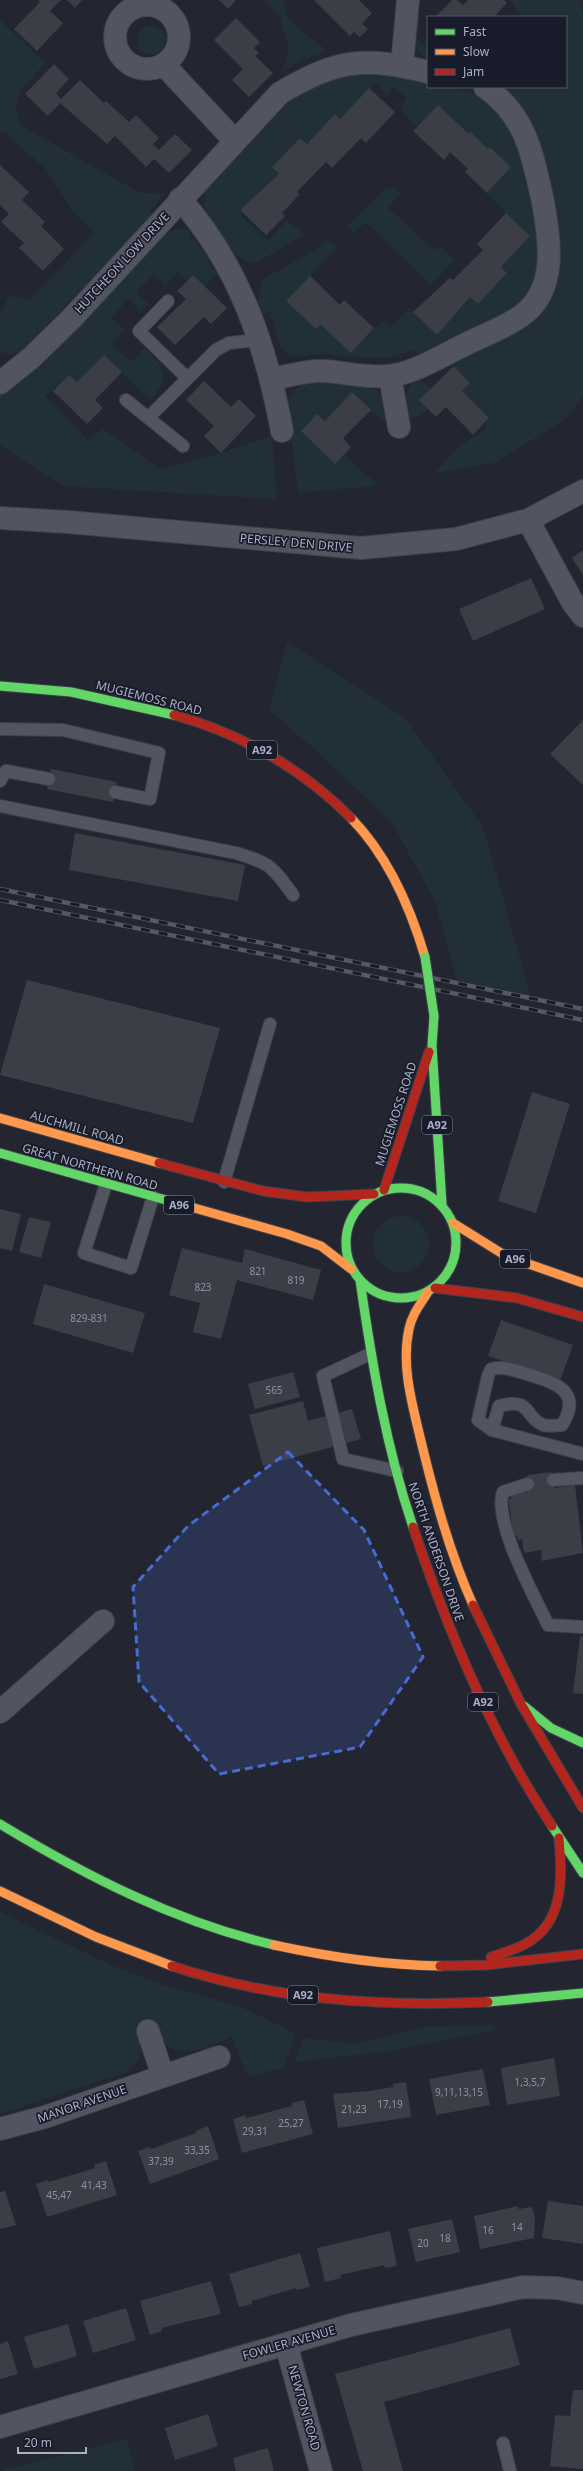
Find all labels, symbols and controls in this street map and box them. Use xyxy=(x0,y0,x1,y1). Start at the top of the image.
legend xyxy=(427,16,567,88)
text: Fast xyxy=(463,23,487,40)
text: Slow xyxy=(463,43,490,60)
text: Jam xyxy=(462,63,484,80)
street label: HUTCHEON LOW DRIVE xyxy=(70,208,173,317)
street label: PERSLEY DEN DRIVE xyxy=(239,529,353,556)
street label: MUGIEMOSS ROAD xyxy=(94,676,204,719)
road number: A92 xyxy=(247,741,277,759)
street label: MUGIEMOSS ROAD xyxy=(371,1059,420,1168)
street label: AUCHMILL ROAD xyxy=(28,1106,126,1149)
road number: A92 xyxy=(422,1116,452,1134)
street label: GREAT NORTHERN ROAD xyxy=(20,1139,160,1194)
road number: A96 xyxy=(164,1196,194,1214)
road number: A96 xyxy=(500,1250,530,1268)
house number: 821 xyxy=(249,1264,267,1278)
house number: 819 xyxy=(287,1273,305,1287)
house number: 823 xyxy=(194,1280,212,1294)
house number: 829-831 xyxy=(70,1311,108,1325)
house number: 565 xyxy=(265,1383,283,1397)
street label: NORTH ANDERSON DRIVE xyxy=(405,1480,468,1624)
road number: A92 xyxy=(468,1693,498,1711)
road number: A92 xyxy=(288,1986,318,2004)
house number: 1,3,5,7 xyxy=(515,2075,546,2089)
street label: MANOR AVENUE xyxy=(35,2080,129,2127)
house number: 9,11,13,15 xyxy=(435,2085,483,2099)
house number: 17,19 xyxy=(377,2097,403,2111)
house number: 21,23 xyxy=(341,2102,367,2116)
house number: 25,27 xyxy=(278,2116,304,2130)
house number: 29,31 xyxy=(242,2124,268,2138)
house number: 33,35 xyxy=(184,2143,210,2157)
house number: 37,39 xyxy=(148,2154,174,2168)
house number: 41,43 xyxy=(81,2178,107,2192)
house number: 45,47 xyxy=(46,2188,72,2202)
house number: 14 xyxy=(511,2220,523,2234)
house number: 16 xyxy=(482,2223,494,2237)
house number: 18 xyxy=(439,2231,451,2245)
house number: 20 xyxy=(417,2236,429,2250)
street label: FOWLER AVENUE xyxy=(240,2321,337,2364)
street label: NEWTON ROAD xyxy=(284,2363,325,2453)
scale bar xyxy=(18,2429,86,2455)
text: 20 m xyxy=(24,2434,52,2451)

